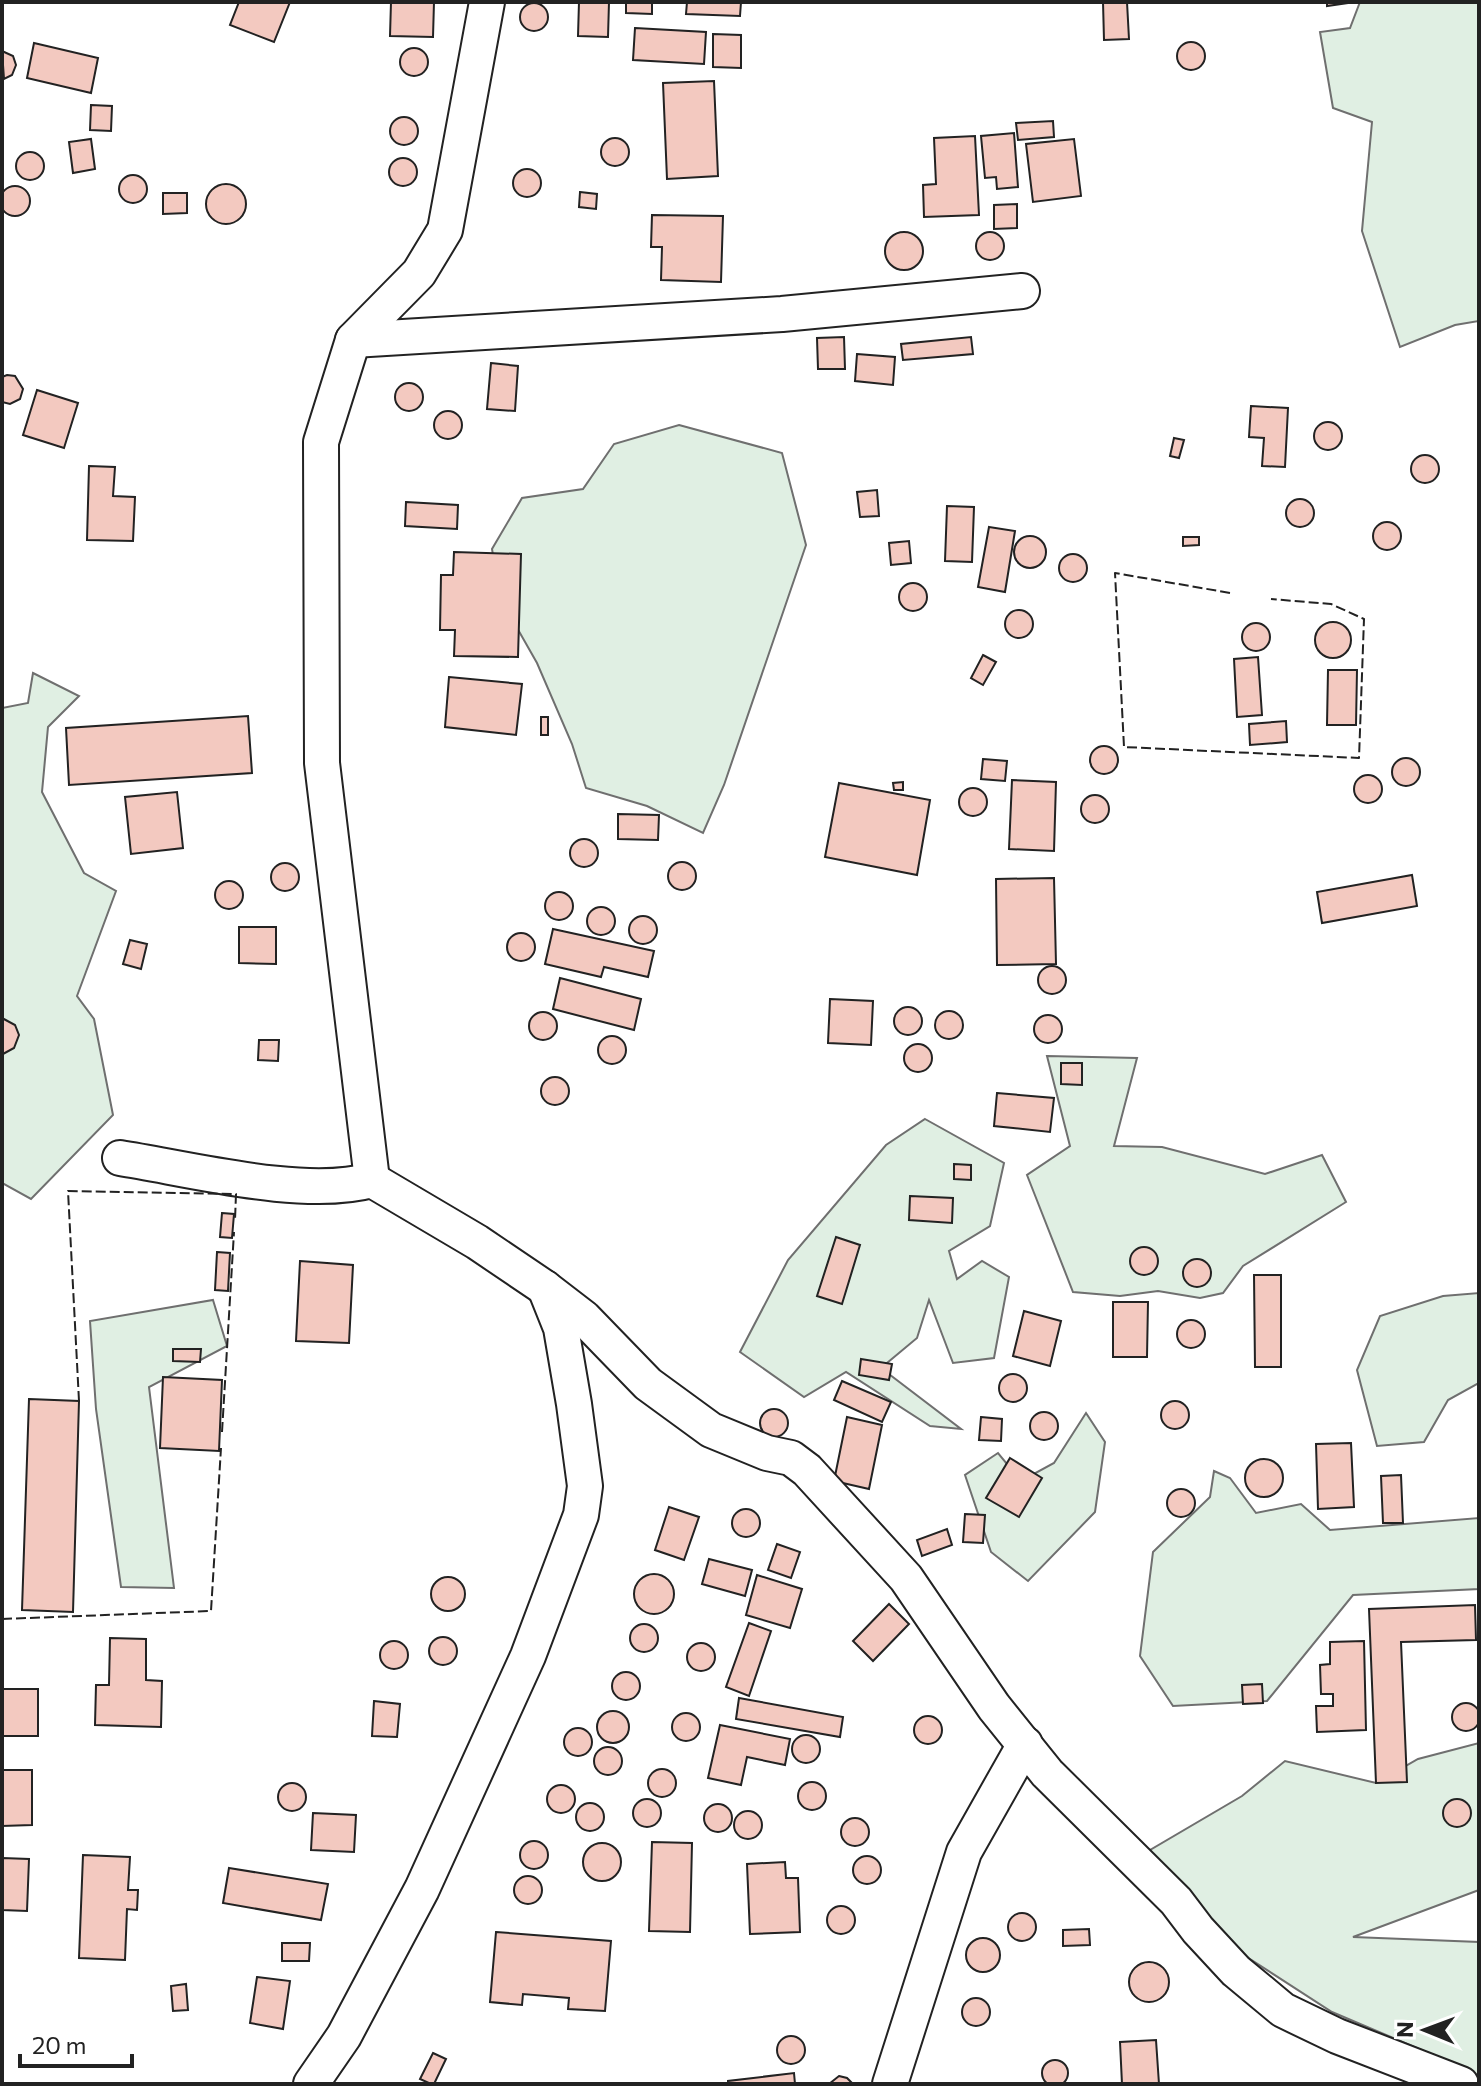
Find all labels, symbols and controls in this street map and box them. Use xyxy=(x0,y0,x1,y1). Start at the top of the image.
north arrow xyxy=(1385,1990,1465,2070)
scale bar xyxy=(20,2018,132,2068)
text: N xyxy=(1391,2021,1418,2038)
text: 20 m xyxy=(32,2030,86,2059)

